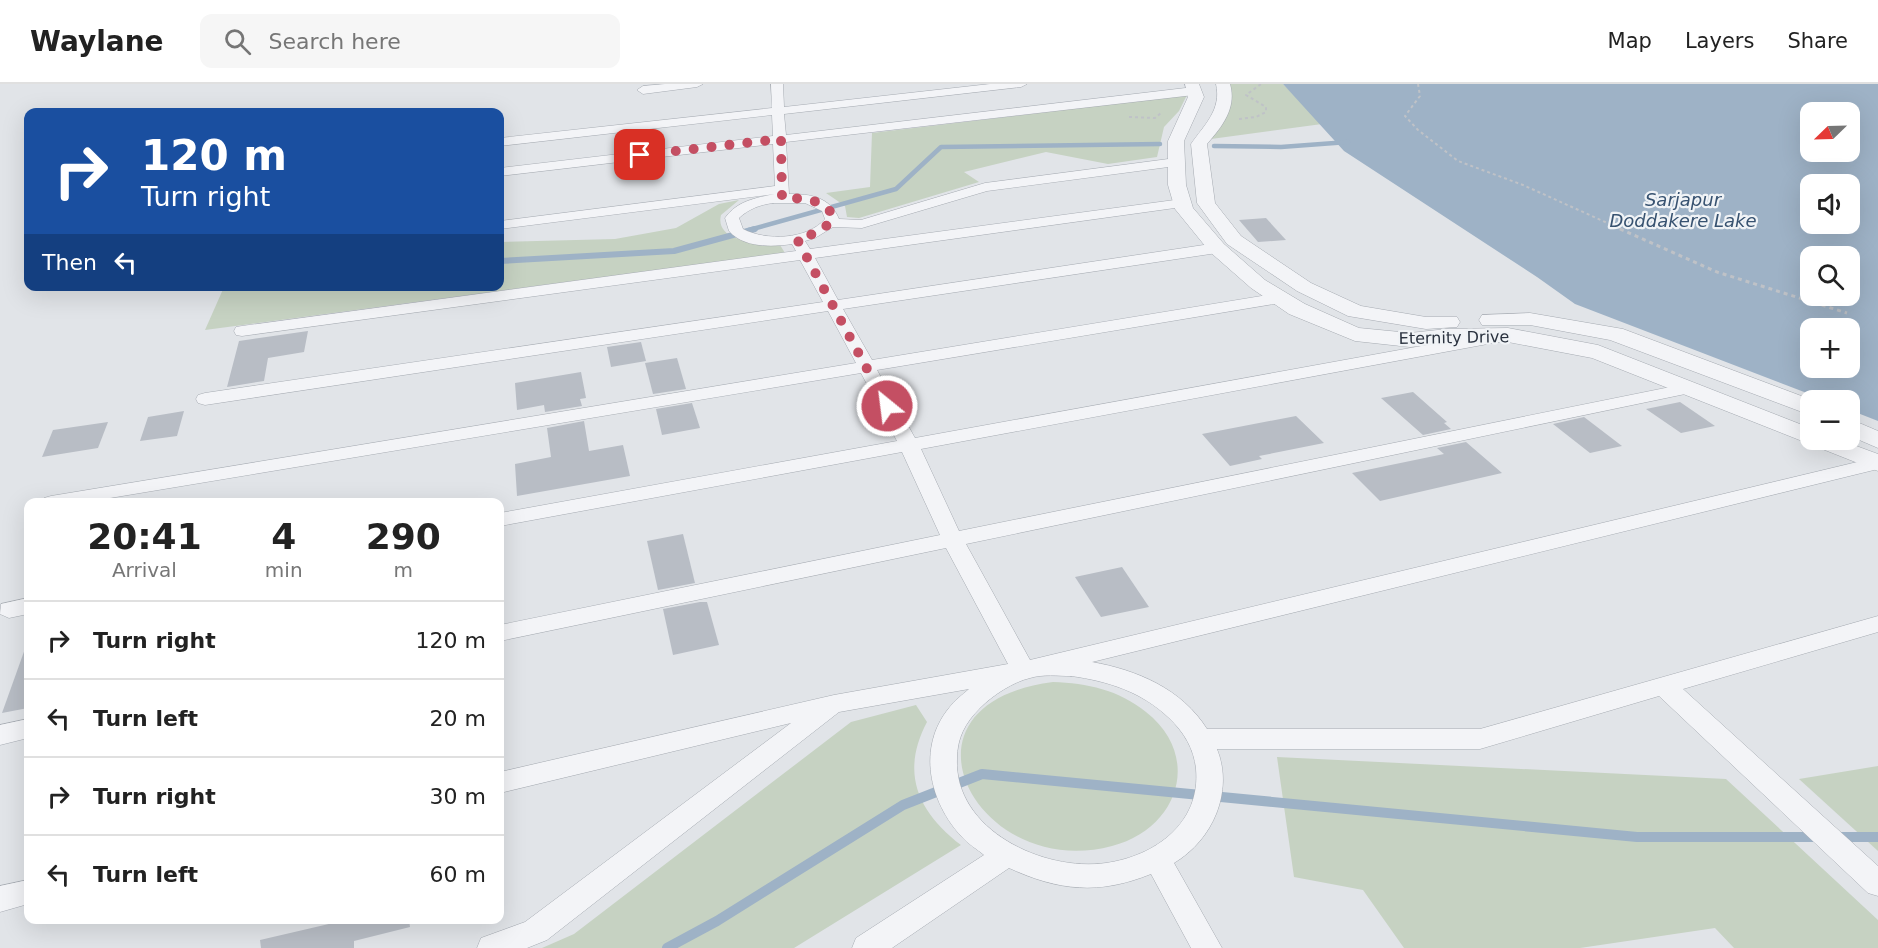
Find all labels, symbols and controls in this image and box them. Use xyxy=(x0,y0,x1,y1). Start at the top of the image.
search box xyxy=(200,14,620,68)
text: Waylane xyxy=(30,25,164,58)
icon: search xyxy=(221,25,254,58)
text: Search here xyxy=(269,29,401,54)
text: Map xyxy=(1608,29,1652,53)
text: Layers xyxy=(1685,29,1754,53)
text: Share xyxy=(1787,29,1848,53)
north arrow xyxy=(1800,102,1860,162)
map controls xyxy=(1800,102,1860,450)
pin xyxy=(614,129,665,180)
text: 120 m xyxy=(141,131,287,180)
icon: right xyxy=(42,132,120,210)
icon: arrive xyxy=(623,138,656,171)
button: sound xyxy=(1800,174,1860,234)
text: Turn right xyxy=(141,181,270,212)
water label: Sarjapur Doddakere Lake xyxy=(1609,189,1757,231)
icon: left xyxy=(109,246,142,279)
button: search xyxy=(1800,246,1860,306)
text: Then xyxy=(42,250,97,275)
button: + xyxy=(1800,318,1860,378)
street label: Eternity Drive xyxy=(1399,327,1509,348)
position arrow xyxy=(855,374,919,438)
button: − xyxy=(1800,390,1860,450)
text: 20:41 xyxy=(87,516,202,557)
text: 4 xyxy=(271,516,296,557)
text: 290 xyxy=(366,516,441,557)
text: Arrival xyxy=(112,558,177,582)
text: min xyxy=(265,558,303,582)
text: m xyxy=(394,558,413,582)
icon: right xyxy=(42,624,75,657)
text: Turn right xyxy=(93,628,216,653)
text: 120 m xyxy=(416,628,486,653)
icon: left xyxy=(42,702,75,735)
text: Turn left xyxy=(93,706,198,731)
text: 20 m xyxy=(430,706,486,731)
icon: right xyxy=(42,780,75,813)
text: Turn right xyxy=(93,784,216,809)
text: 30 m xyxy=(430,784,486,809)
icon: left xyxy=(42,858,75,891)
text: Turn left xyxy=(93,862,198,887)
text: 60 m xyxy=(430,862,486,887)

